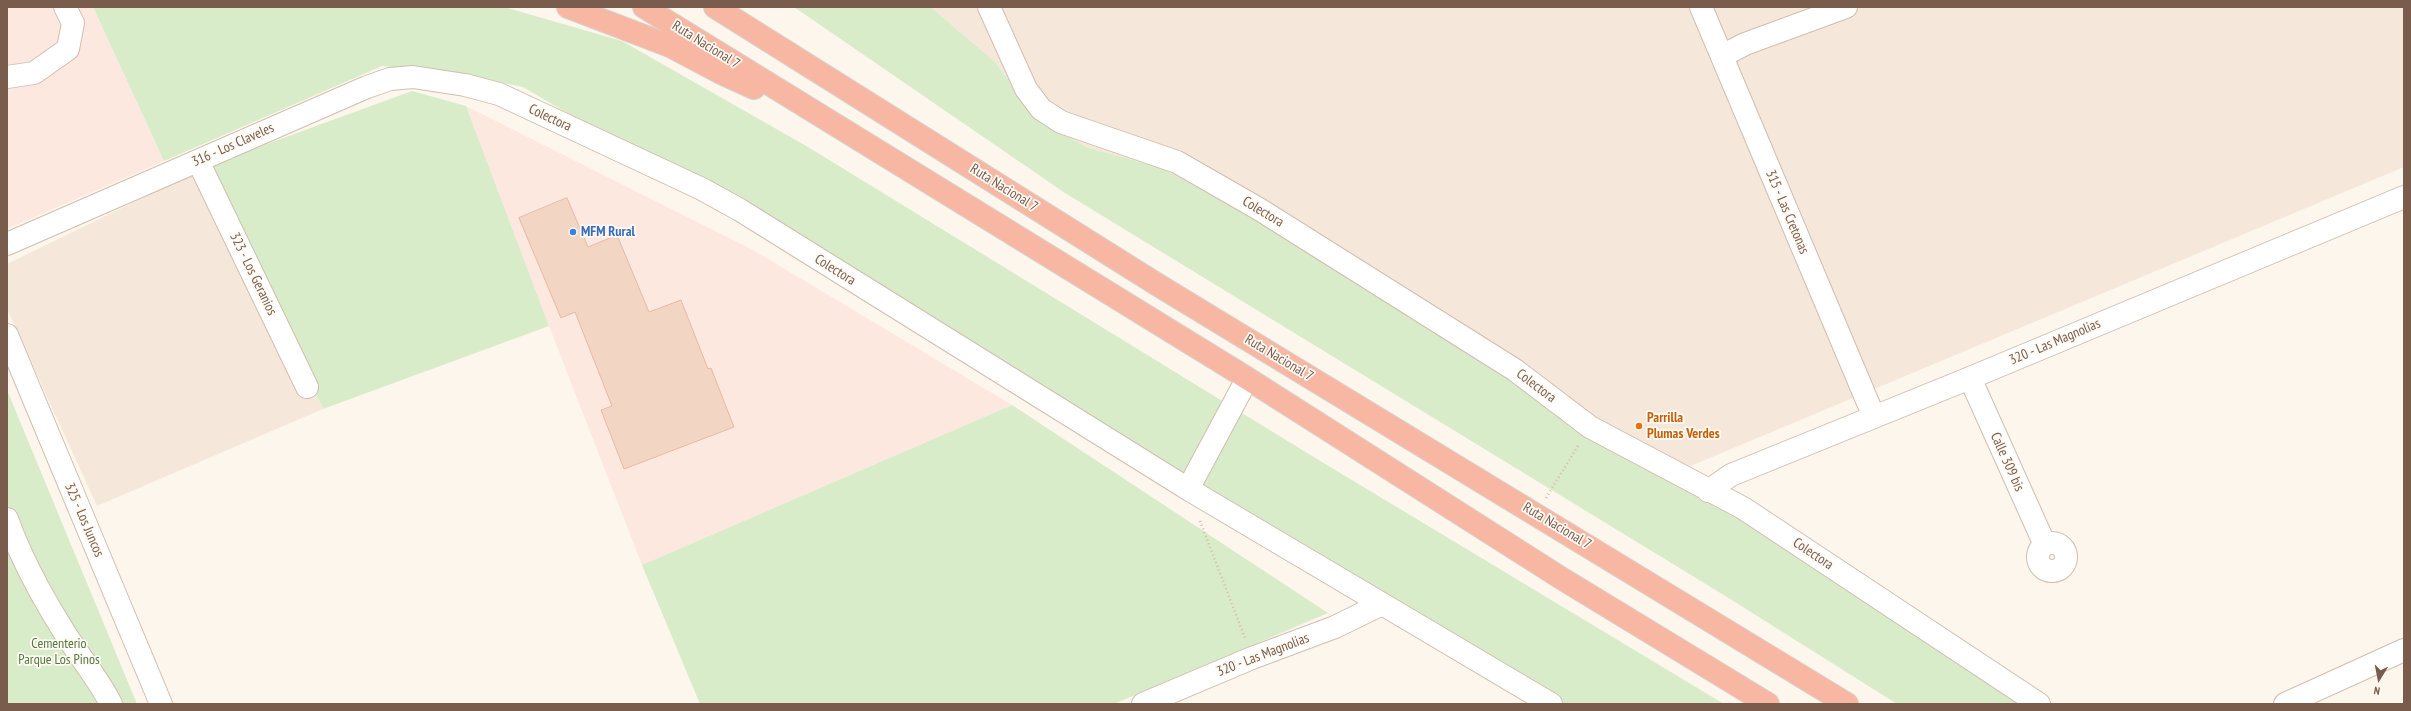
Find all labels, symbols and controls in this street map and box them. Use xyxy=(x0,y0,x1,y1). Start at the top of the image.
street label: Ruta Nacional 7 xyxy=(669,18,743,72)
street label: Colectora xyxy=(526,101,574,135)
street label: 316 - Los Claveles xyxy=(189,119,277,171)
street label: Ruta Nacional 7 xyxy=(967,161,1041,215)
street label: 315 - Las Cretonas xyxy=(1762,167,1812,257)
street label: Colectora xyxy=(1239,193,1287,231)
place label: MFM Rural xyxy=(581,224,635,240)
marker: MFM Rural xyxy=(568,227,578,237)
street label: 323 - Los Geranios xyxy=(226,230,280,318)
street label: Colectora xyxy=(811,251,859,289)
street label: 320 - Las Magnolias xyxy=(2007,315,2103,369)
street label: Ruta Nacional 7 xyxy=(1242,331,1316,385)
street label: Colectora xyxy=(1513,366,1559,406)
place label: Parrilla Plumas Verdes xyxy=(1647,410,1720,442)
marker: Parrilla Plumas Verdes xyxy=(1634,421,1644,431)
street label: Calle 309 bis xyxy=(1987,430,2027,494)
street label: 325 - Los Juncos xyxy=(61,480,107,560)
street label: Ruta Nacional 7 xyxy=(1520,499,1594,553)
street label: Colectora xyxy=(1790,534,1836,574)
street label: 320 - Las Magnolias xyxy=(1215,630,1311,680)
park label: Cementerio Parque Los Pinos xyxy=(18,636,100,668)
north arrow xyxy=(2359,659,2399,699)
text: N xyxy=(2373,683,2381,698)

